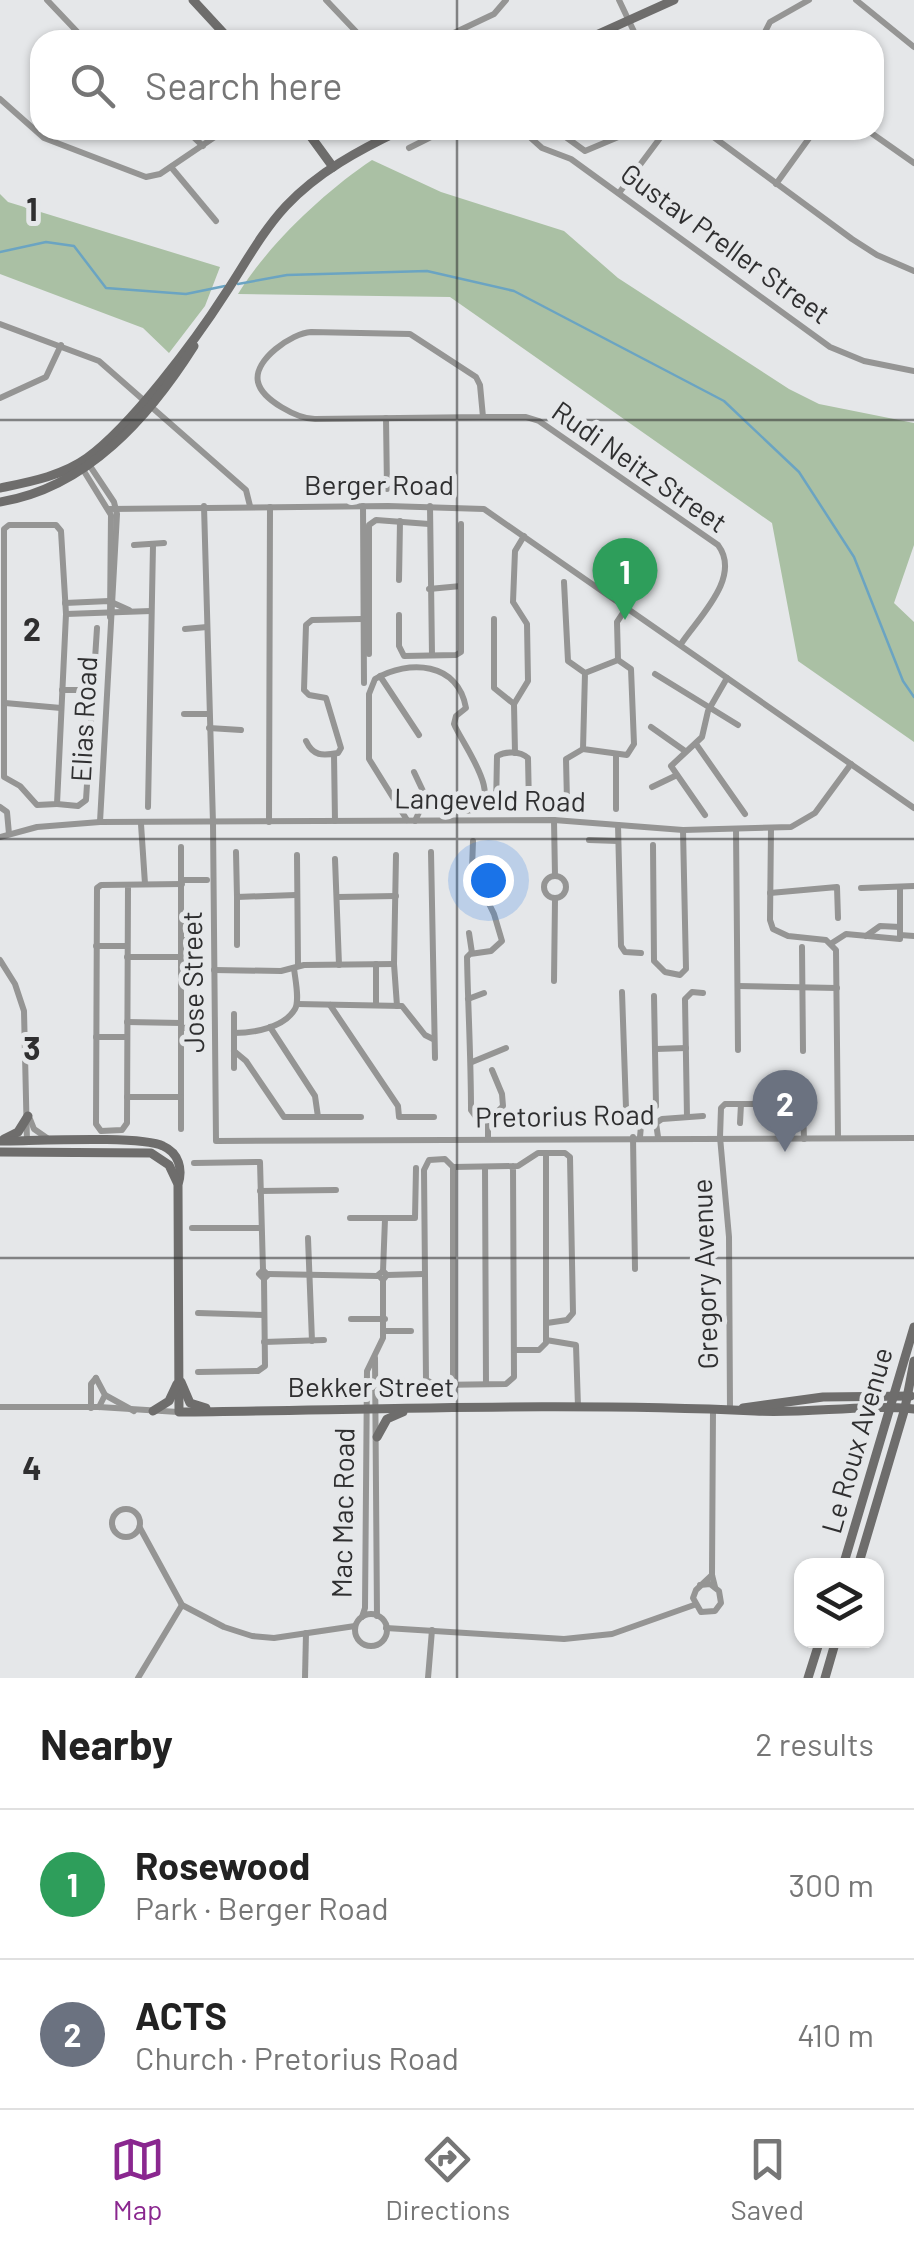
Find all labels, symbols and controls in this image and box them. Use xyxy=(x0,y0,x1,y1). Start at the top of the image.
search box xyxy=(30,30,884,140)
icon: search xyxy=(65,58,120,113)
text: Search here xyxy=(145,62,343,108)
street label: Gustav Preller Street xyxy=(615,156,837,330)
text: 1 xyxy=(26,189,38,227)
street label: Rudi Neitz Street xyxy=(546,393,734,539)
street label: Berger Road xyxy=(304,467,454,501)
pin: 1 xyxy=(592,538,658,620)
text: 2 xyxy=(23,609,41,647)
street label: Elias Road xyxy=(63,655,103,783)
street label: Langeveld Road xyxy=(394,780,586,818)
your location xyxy=(463,855,514,906)
street label: Jose Street xyxy=(174,911,210,1053)
text: 3 xyxy=(23,1028,41,1066)
pin: 2 xyxy=(752,1070,818,1152)
street label: Pretorius Road xyxy=(475,1096,655,1134)
street label: Gregory Avenue xyxy=(684,1178,724,1370)
street label: Le Roux Avenue xyxy=(813,1343,899,1537)
street label: Bekker Street xyxy=(287,1369,455,1403)
street label: Mac Mac Road xyxy=(324,1427,360,1599)
text: 4 xyxy=(22,1448,42,1486)
map controls xyxy=(794,1558,884,1648)
button: layers xyxy=(794,1558,884,1648)
text: Nearby xyxy=(40,1718,173,1768)
text: 2 results xyxy=(755,1724,874,1762)
text: Rosewood xyxy=(135,1842,310,1888)
text: 1 xyxy=(67,1865,78,1903)
text: 300 m xyxy=(788,1865,874,1903)
text: Park · Berger Road xyxy=(135,1888,389,1926)
text: ACTS xyxy=(135,1992,227,2038)
text: 2 xyxy=(64,2015,81,2053)
text: 410 m xyxy=(797,2015,874,2053)
text: Church · Pretorius Road xyxy=(135,2038,459,2076)
tab: Map xyxy=(110,2132,165,2226)
tab: Directions xyxy=(385,2132,510,2226)
tab: Saved xyxy=(730,2132,804,2226)

